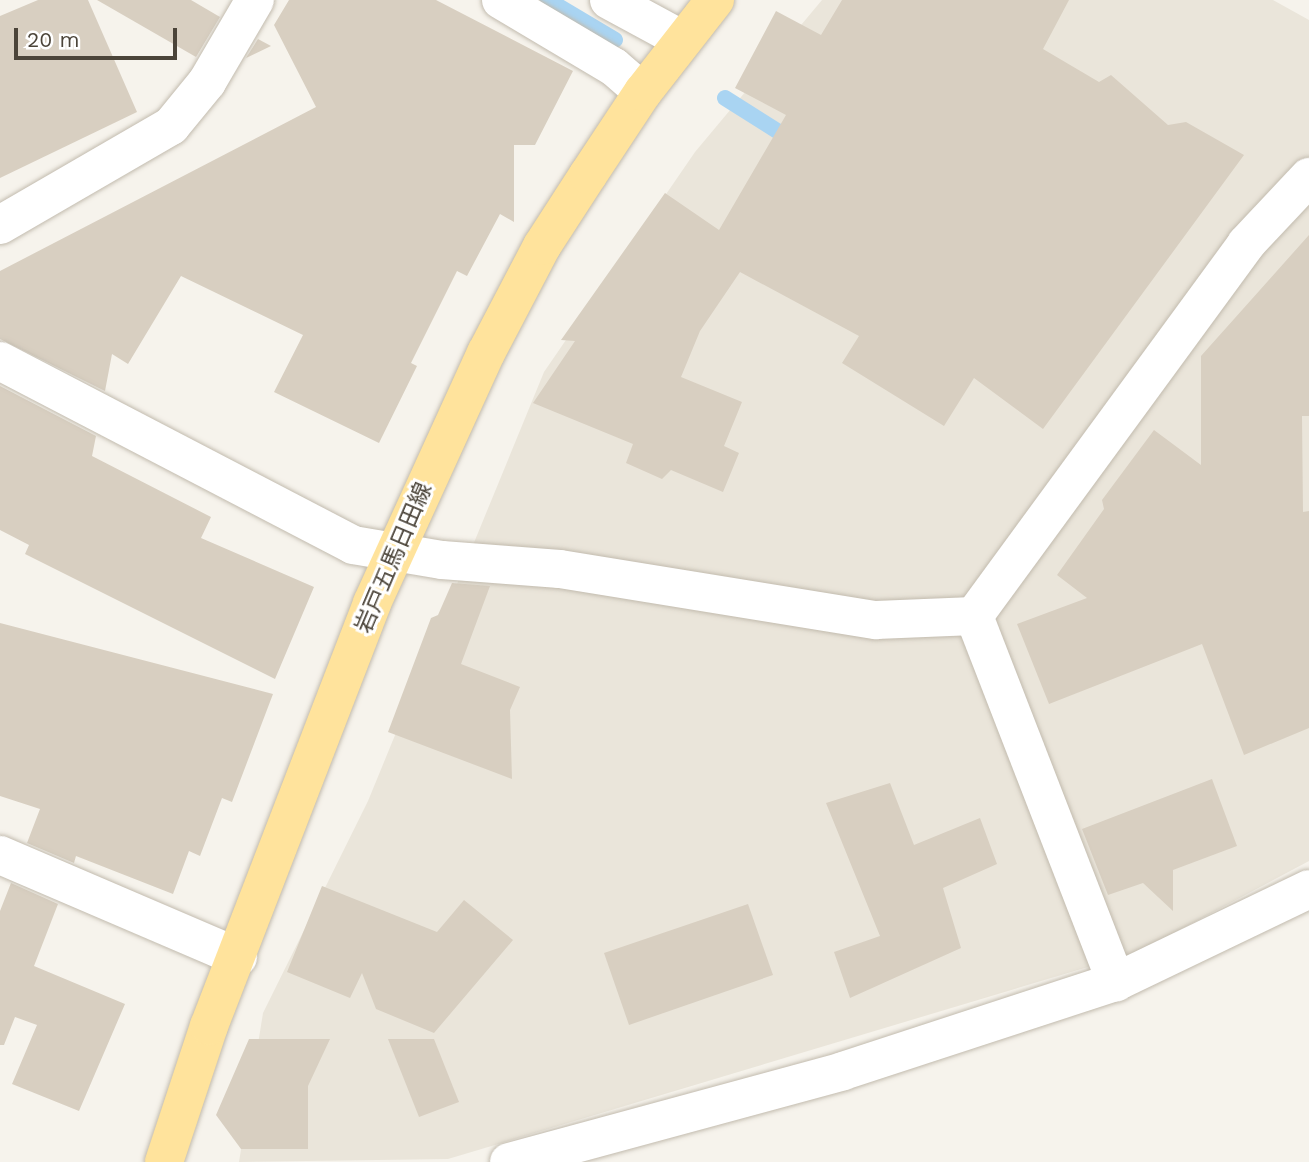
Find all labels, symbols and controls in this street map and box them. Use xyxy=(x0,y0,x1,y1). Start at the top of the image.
scale bar xyxy=(18,14,180,58)
text: 20 m xyxy=(27,27,79,52)
street label: 岩戸五馬日田線 xyxy=(350,479,438,637)

